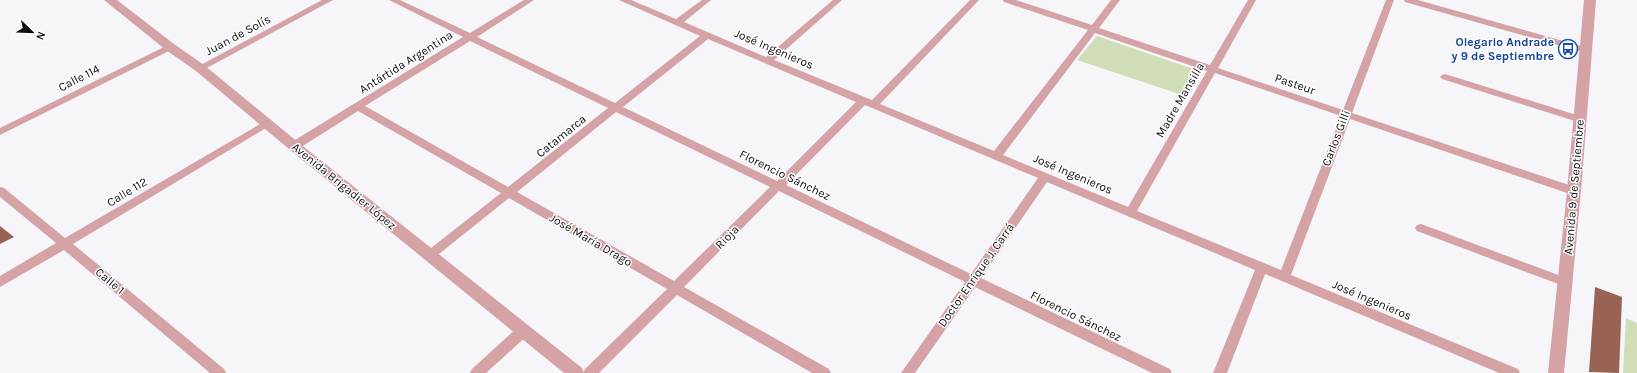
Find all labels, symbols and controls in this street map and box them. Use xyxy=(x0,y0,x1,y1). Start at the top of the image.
north arrow xyxy=(12,12,52,52)
street label: Juan de Solís xyxy=(203,12,273,58)
street label: José Ingenieros xyxy=(732,26,816,72)
street label: Antártida Argentina xyxy=(357,28,455,96)
text: N xyxy=(33,30,48,42)
place label: Olegario Andrade y 9 de Septiembre xyxy=(1452,35,1554,63)
bus stop icon: Olegario Andrade y 9 de Septiembre xyxy=(1557,38,1579,60)
street label: Madre Mansilla xyxy=(1153,60,1207,140)
street label: Calle 114 xyxy=(56,62,102,94)
street label: Pasteur xyxy=(1273,71,1318,98)
street label: Carlos Gilli xyxy=(1319,108,1353,168)
street label: Catamarca xyxy=(533,112,589,160)
street label: Avenida 9 de Septiembre xyxy=(1561,119,1587,255)
street label: Avenida Brigadier López xyxy=(289,140,399,233)
street label: Florencio Sánchez xyxy=(737,147,833,203)
street label: José Ingenieros xyxy=(1031,151,1115,197)
street label: Calle 112 xyxy=(104,174,150,209)
street label: José María Drago xyxy=(547,211,635,269)
street label: Doctor Enrique J. Carrá xyxy=(935,221,1017,329)
street label: Rioja xyxy=(712,222,742,252)
street label: Calle 1 xyxy=(93,265,127,297)
street label: José Ingenieros xyxy=(1330,277,1414,323)
street label: Florencio Sánchez xyxy=(1028,288,1124,344)

